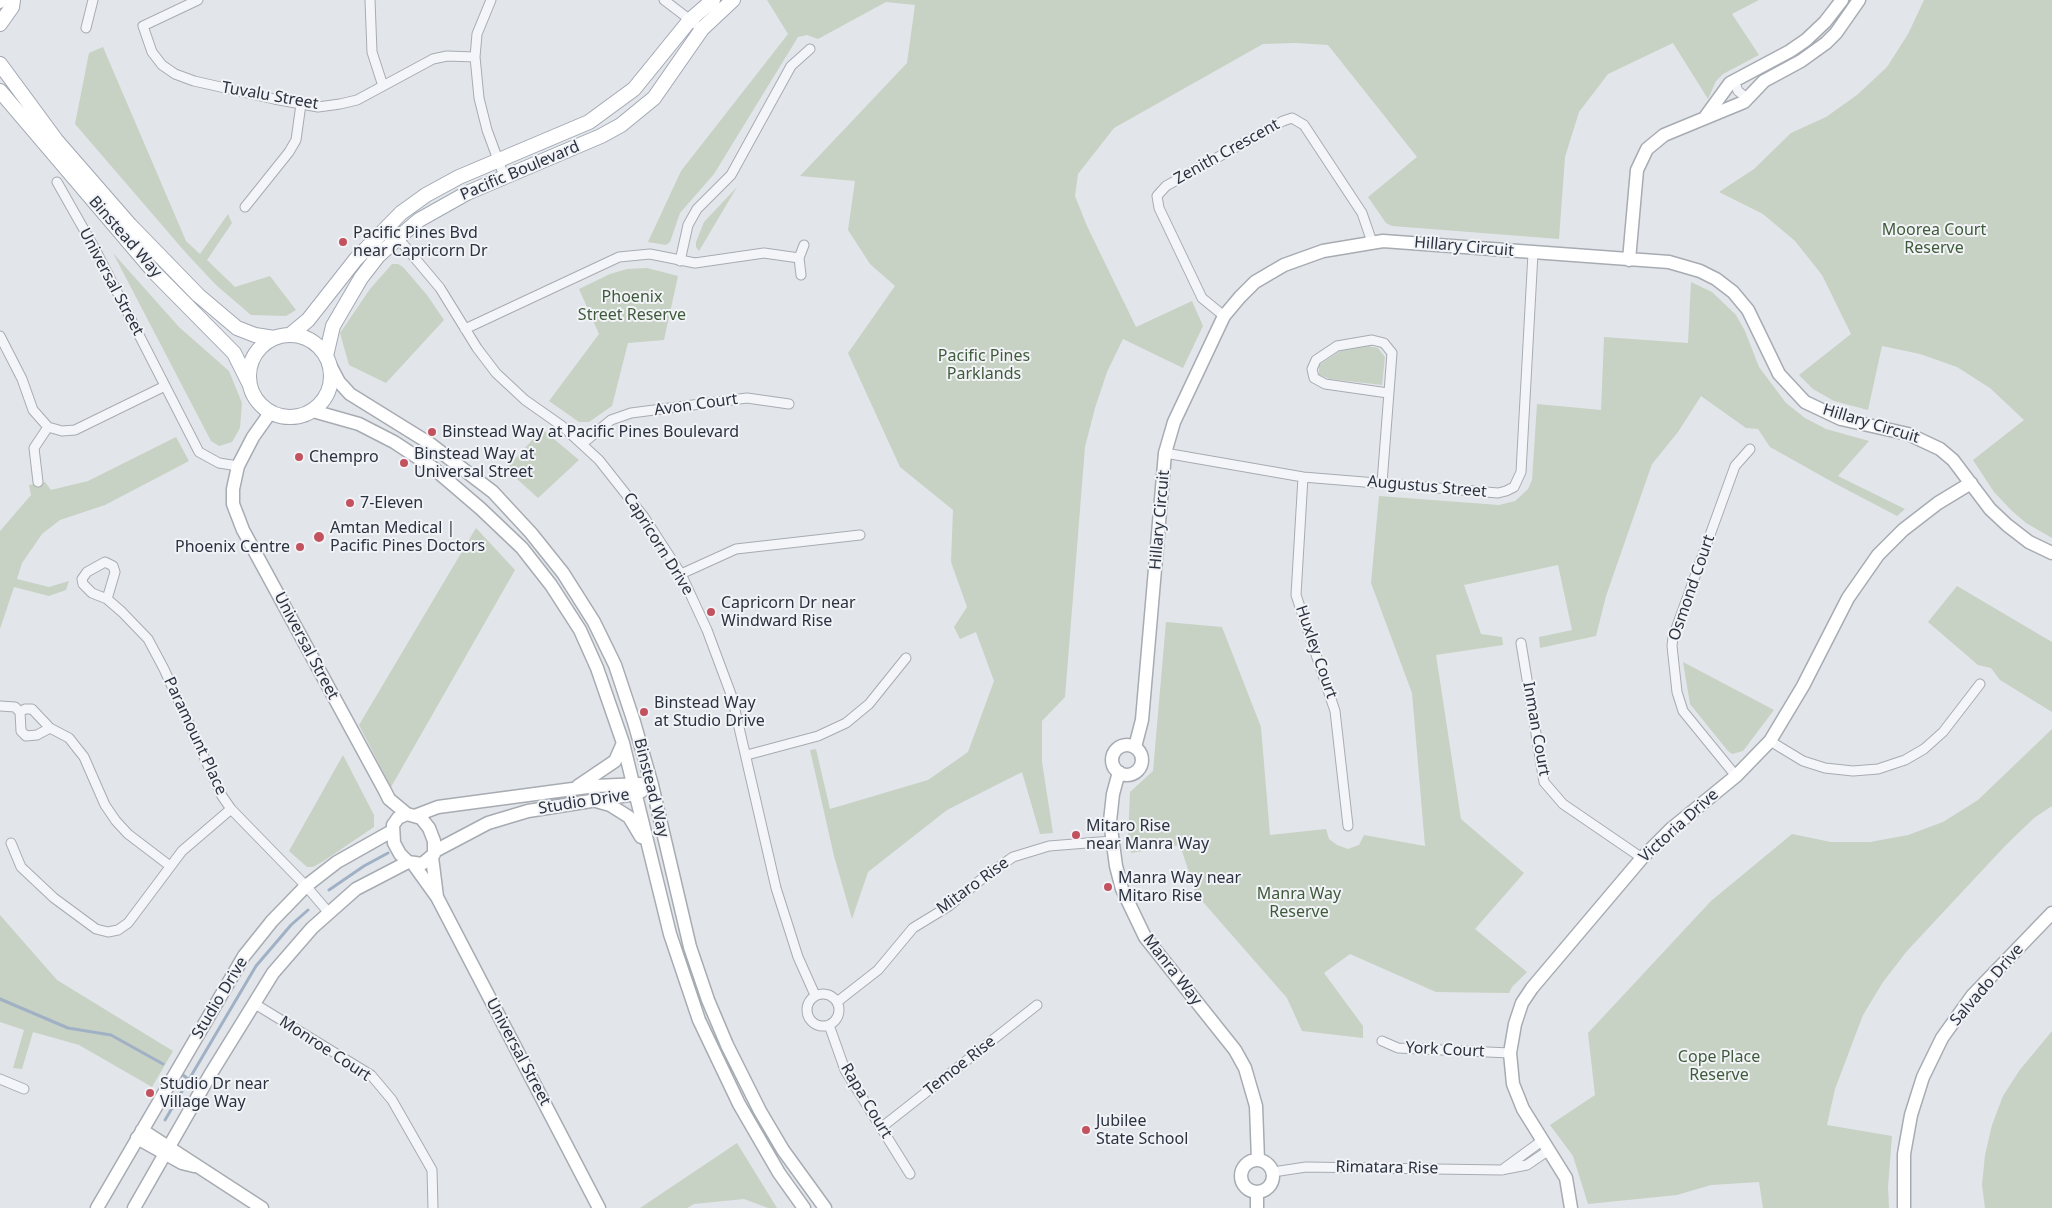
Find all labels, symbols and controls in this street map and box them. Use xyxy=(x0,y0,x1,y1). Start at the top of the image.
street label: Tuvalu Street xyxy=(220,78,320,114)
street label: Zenith Crescent xyxy=(1171,115,1283,189)
street label: Pacific Boulevard xyxy=(457,137,583,205)
street label: Binstead Way xyxy=(84,192,166,282)
park label: Moorea Court Reserve xyxy=(1882,220,1986,258)
place label: Pacific Pines Bvd near Capricorn Dr xyxy=(353,223,488,261)
street label: Universal Street xyxy=(75,225,147,339)
street label: Hillary Circuit xyxy=(1413,233,1515,261)
marker: Pacific Pines Bvd near Capricorn Dr xyxy=(337,236,349,248)
park label: Phoenix Street Reserve xyxy=(578,287,686,325)
park label: Pacific Pines Parklands xyxy=(938,346,1030,384)
street label: Avon Court xyxy=(653,390,739,420)
street label: Hillary Circuit xyxy=(1820,400,1922,448)
place label: Binstead Way at Pacific Pines Boulevard xyxy=(442,422,739,442)
marker: Binstead Way at Pacific Pines Boulevard xyxy=(426,426,438,438)
place label: Binstead Way at Universal Street xyxy=(414,444,534,482)
place label: Chempro xyxy=(309,447,379,467)
marker: Chempro xyxy=(293,451,305,463)
marker: Binstead Way at Universal Street xyxy=(398,457,410,469)
street label: Hillary Circuit xyxy=(1146,469,1174,571)
street label: Augustus Street xyxy=(1367,472,1487,502)
street label: Capricorn Drive xyxy=(619,489,697,599)
place label: 7-Eleven xyxy=(360,493,423,513)
marker: 7-Eleven xyxy=(344,497,356,509)
place label: Amtan Medical | Pacific Pines Doctors xyxy=(330,518,485,556)
marker: Amtan Medical | Pacific Pines Doctors xyxy=(312,530,326,544)
street label: Osmond Court xyxy=(1665,533,1719,643)
place label: Phoenix Centre xyxy=(175,537,290,557)
marker: Phoenix Centre xyxy=(294,541,306,553)
street label: Universal Street xyxy=(270,589,342,703)
place label: Capricorn Dr near Windward Rise xyxy=(721,593,856,631)
street label: Huxley Court xyxy=(1291,603,1341,701)
marker: Capricorn Dr near Windward Rise xyxy=(705,606,717,618)
street label: Paramount Place xyxy=(159,674,231,798)
street label: Inman Court xyxy=(1518,680,1554,778)
place label: Binstead Way at Studio Drive xyxy=(654,693,765,731)
marker: Binstead Way at Studio Drive xyxy=(638,706,650,718)
street label: Binstead Way xyxy=(629,736,673,840)
street label: Studio Drive xyxy=(537,785,631,819)
street label: Victoria Drive xyxy=(1635,785,1723,867)
place label: Mitaro Rise near Manra Way xyxy=(1086,816,1209,854)
marker: Mitaro Rise near Manra Way xyxy=(1070,829,1082,841)
street label: Mitaro Rise xyxy=(933,853,1013,919)
place label: Manra Way near Mitaro Rise xyxy=(1118,868,1241,906)
marker: Manra Way near Mitaro Rise xyxy=(1102,881,1114,893)
park label: Manra Way Reserve xyxy=(1257,884,1341,922)
street label: Manra Way xyxy=(1138,931,1206,1009)
street label: Salvado Drive xyxy=(1946,940,2028,1030)
street label: Studio Drive xyxy=(188,954,252,1042)
street label: Universal Street xyxy=(482,995,554,1109)
street label: Monroe Court xyxy=(276,1012,374,1086)
street label: Temoe Rise xyxy=(920,1032,1000,1100)
street label: York Court xyxy=(1405,1038,1485,1062)
park label: Cope Place Reserve xyxy=(1678,1047,1760,1085)
street label: Rapa Court xyxy=(836,1060,896,1142)
place label: Studio Dr near Village Way xyxy=(160,1074,269,1112)
marker: Studio Dr near Village Way xyxy=(144,1087,156,1099)
place label: Jubilee State School xyxy=(1096,1111,1188,1149)
marker: Jubilee State School xyxy=(1080,1124,1092,1136)
street label: Rimatara Rise xyxy=(1335,1158,1439,1178)

